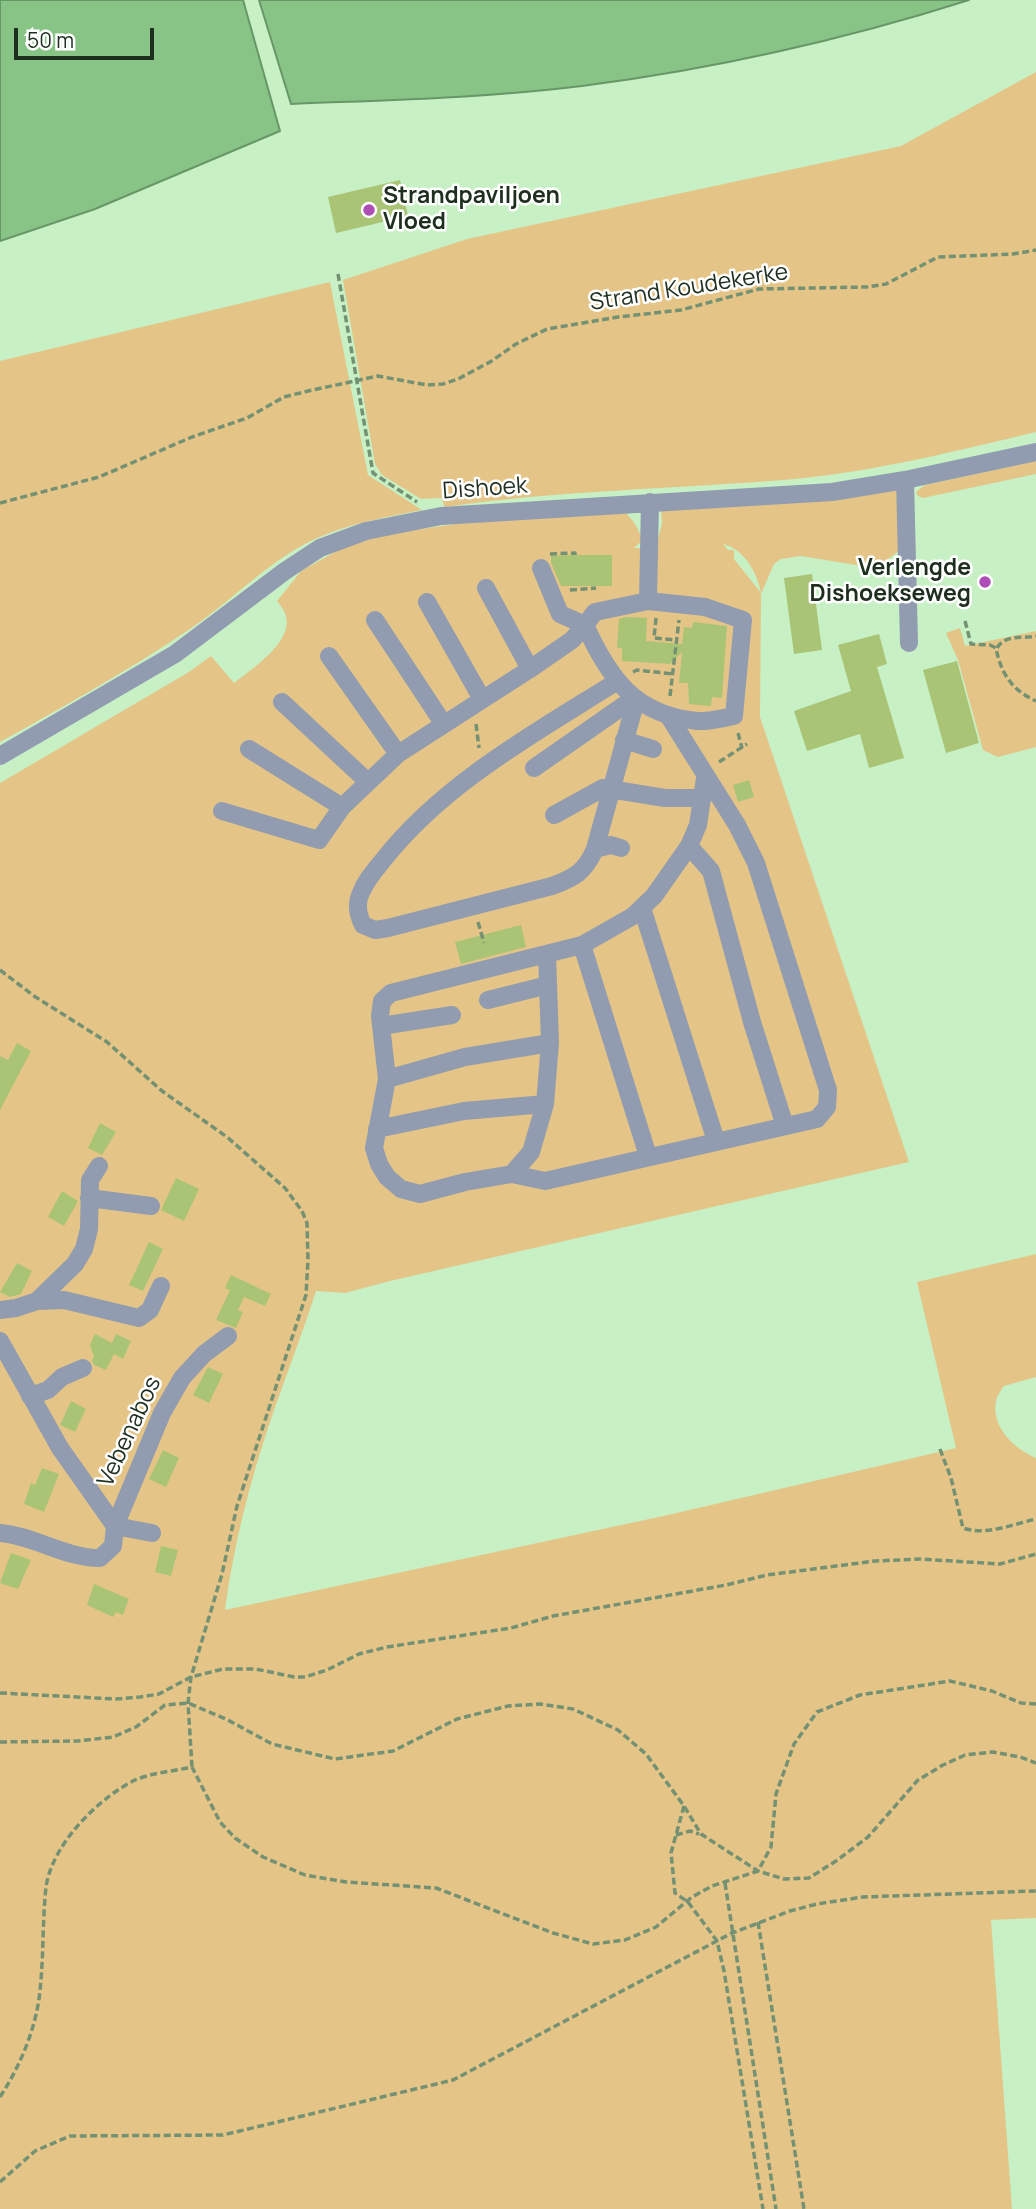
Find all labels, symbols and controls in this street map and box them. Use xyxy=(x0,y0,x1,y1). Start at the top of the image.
scale bar xyxy=(18,14,158,58)
text: 50 m xyxy=(27,26,74,54)
place label: Strandpaviljoen Vloed xyxy=(383,183,560,237)
marker: Strandpaviljoen Vloed xyxy=(361,202,377,218)
street label: Strand Koudekerke xyxy=(588,259,790,317)
street label: Dishoek xyxy=(442,472,528,506)
place label: Verlengde Dishoekseweg xyxy=(810,555,971,609)
marker: Verlengde Dishoekseweg xyxy=(977,574,993,590)
street label: Vebenabos xyxy=(92,1373,168,1491)

